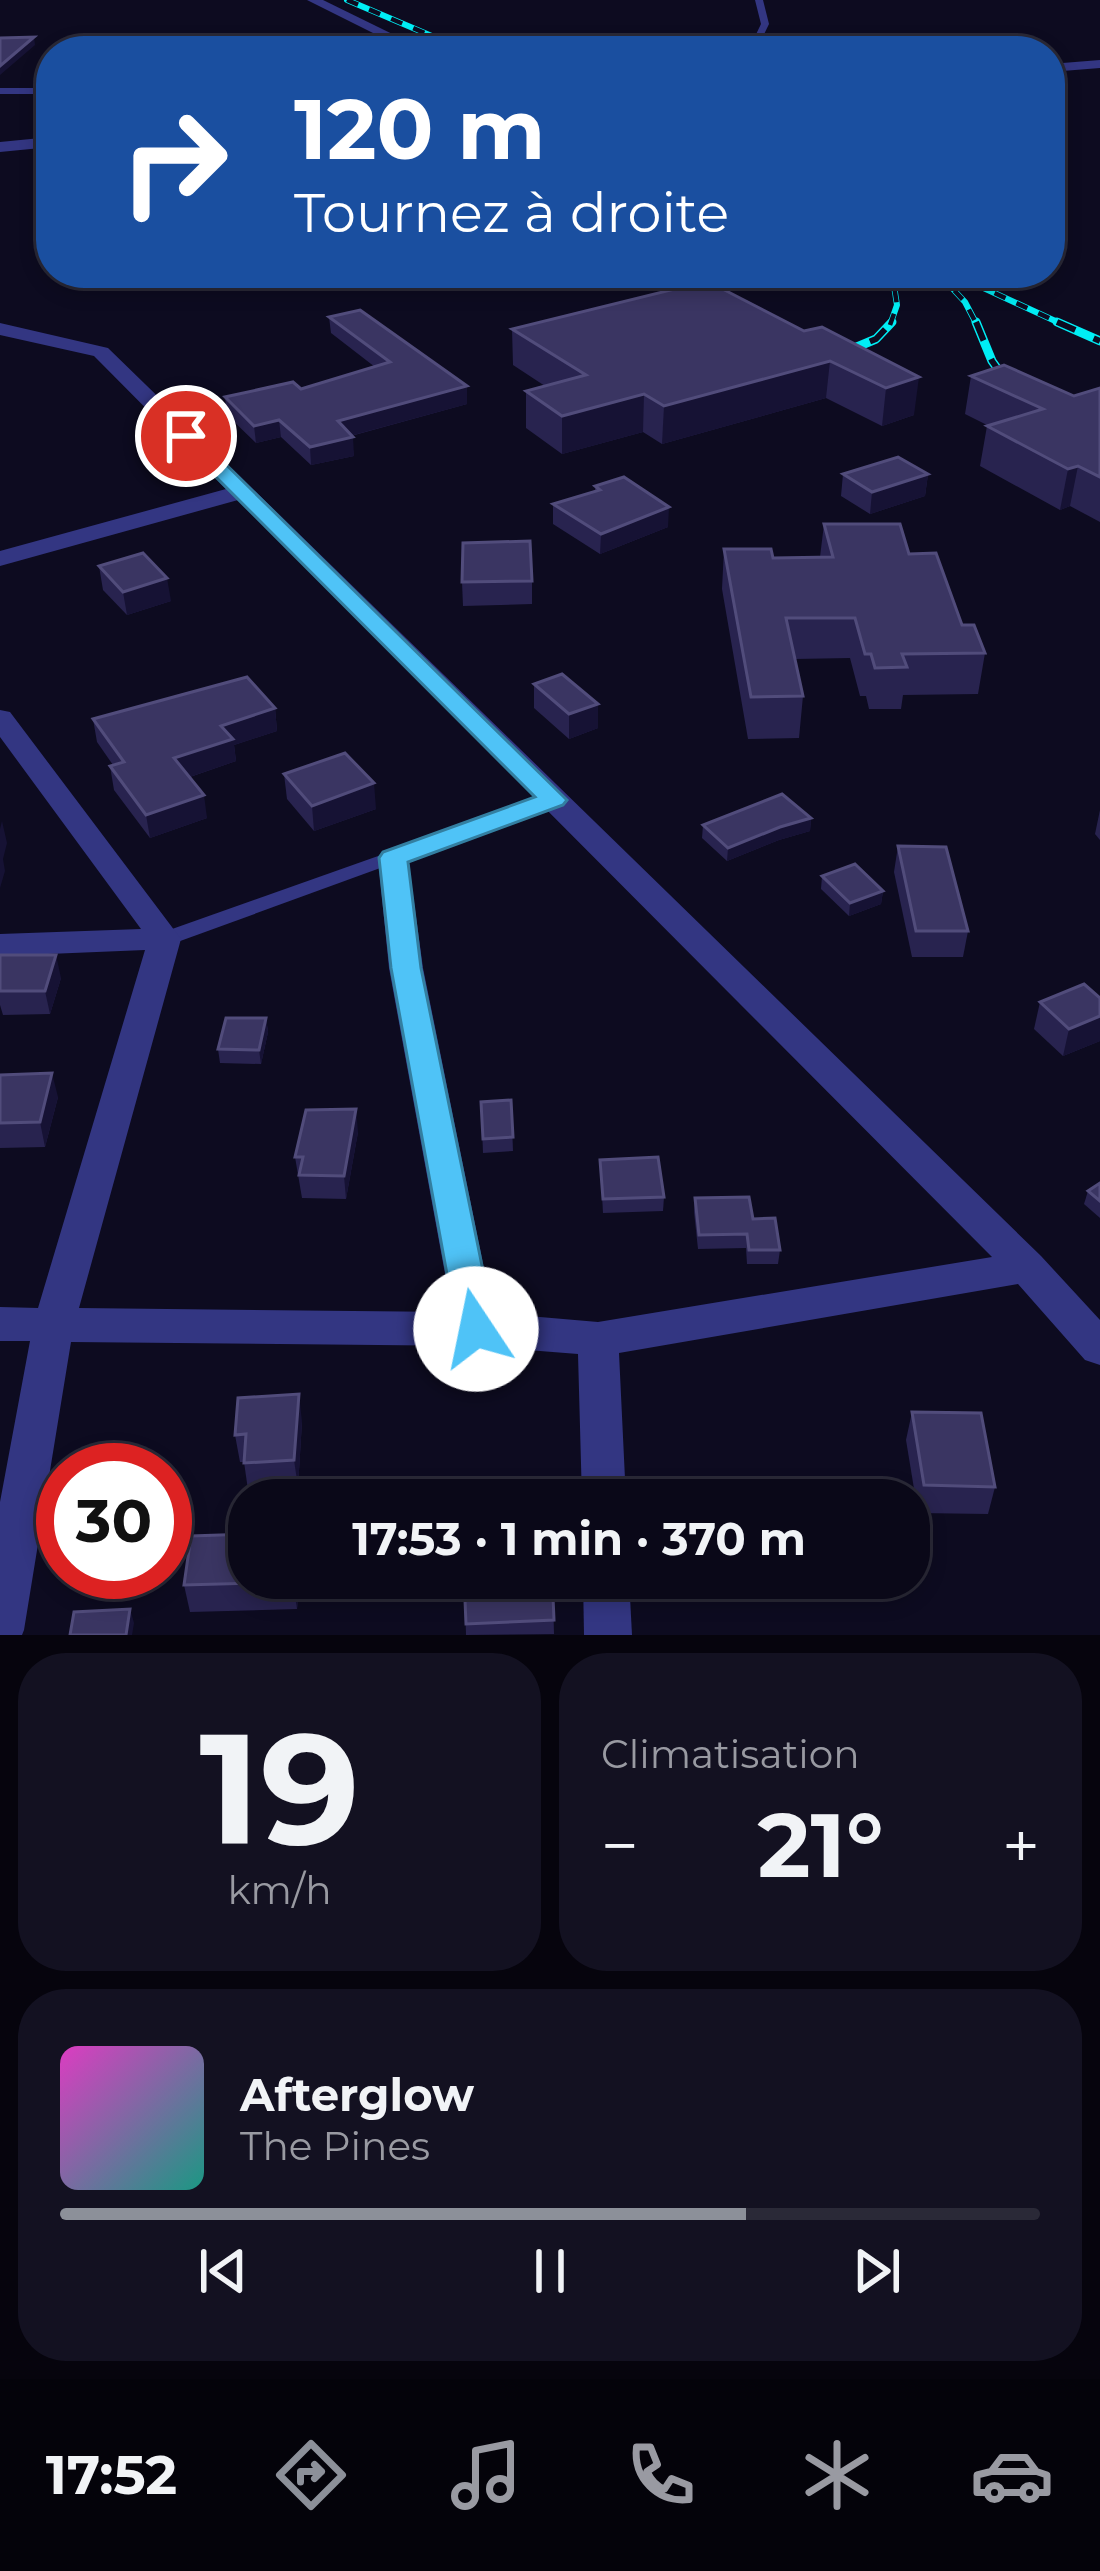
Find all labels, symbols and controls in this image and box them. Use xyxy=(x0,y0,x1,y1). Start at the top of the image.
text: 120 m xyxy=(294,78,545,180)
icon: right xyxy=(96,84,252,240)
text: Tournez à droite xyxy=(294,180,729,246)
pin xyxy=(135,385,237,487)
icon: arrive xyxy=(153,403,219,469)
position arrow xyxy=(413,1266,539,1392)
speed limit sign: 30 xyxy=(36,1443,192,1599)
text: 17:53 · 1 min · 370 m xyxy=(352,1511,806,1566)
text: 19 xyxy=(199,1693,360,1883)
text: Climatisation xyxy=(601,1730,860,1778)
text: 21° xyxy=(758,1790,884,1900)
text: − xyxy=(601,1805,639,1886)
text: + xyxy=(1002,1805,1040,1886)
text: km/h xyxy=(227,1866,332,1914)
text: Afterglow xyxy=(240,2067,474,2122)
text: The Pines xyxy=(240,2122,430,2170)
icon: previous xyxy=(190,2238,256,2304)
icon: pause xyxy=(517,2238,583,2304)
icon: next xyxy=(844,2238,910,2304)
icon: directions xyxy=(269,2433,353,2517)
icon: music xyxy=(444,2433,528,2517)
icon: phone xyxy=(619,2433,703,2517)
icon: climate xyxy=(795,2433,879,2517)
icon: car xyxy=(970,2433,1054,2517)
text: 17:52 xyxy=(46,2442,177,2508)

